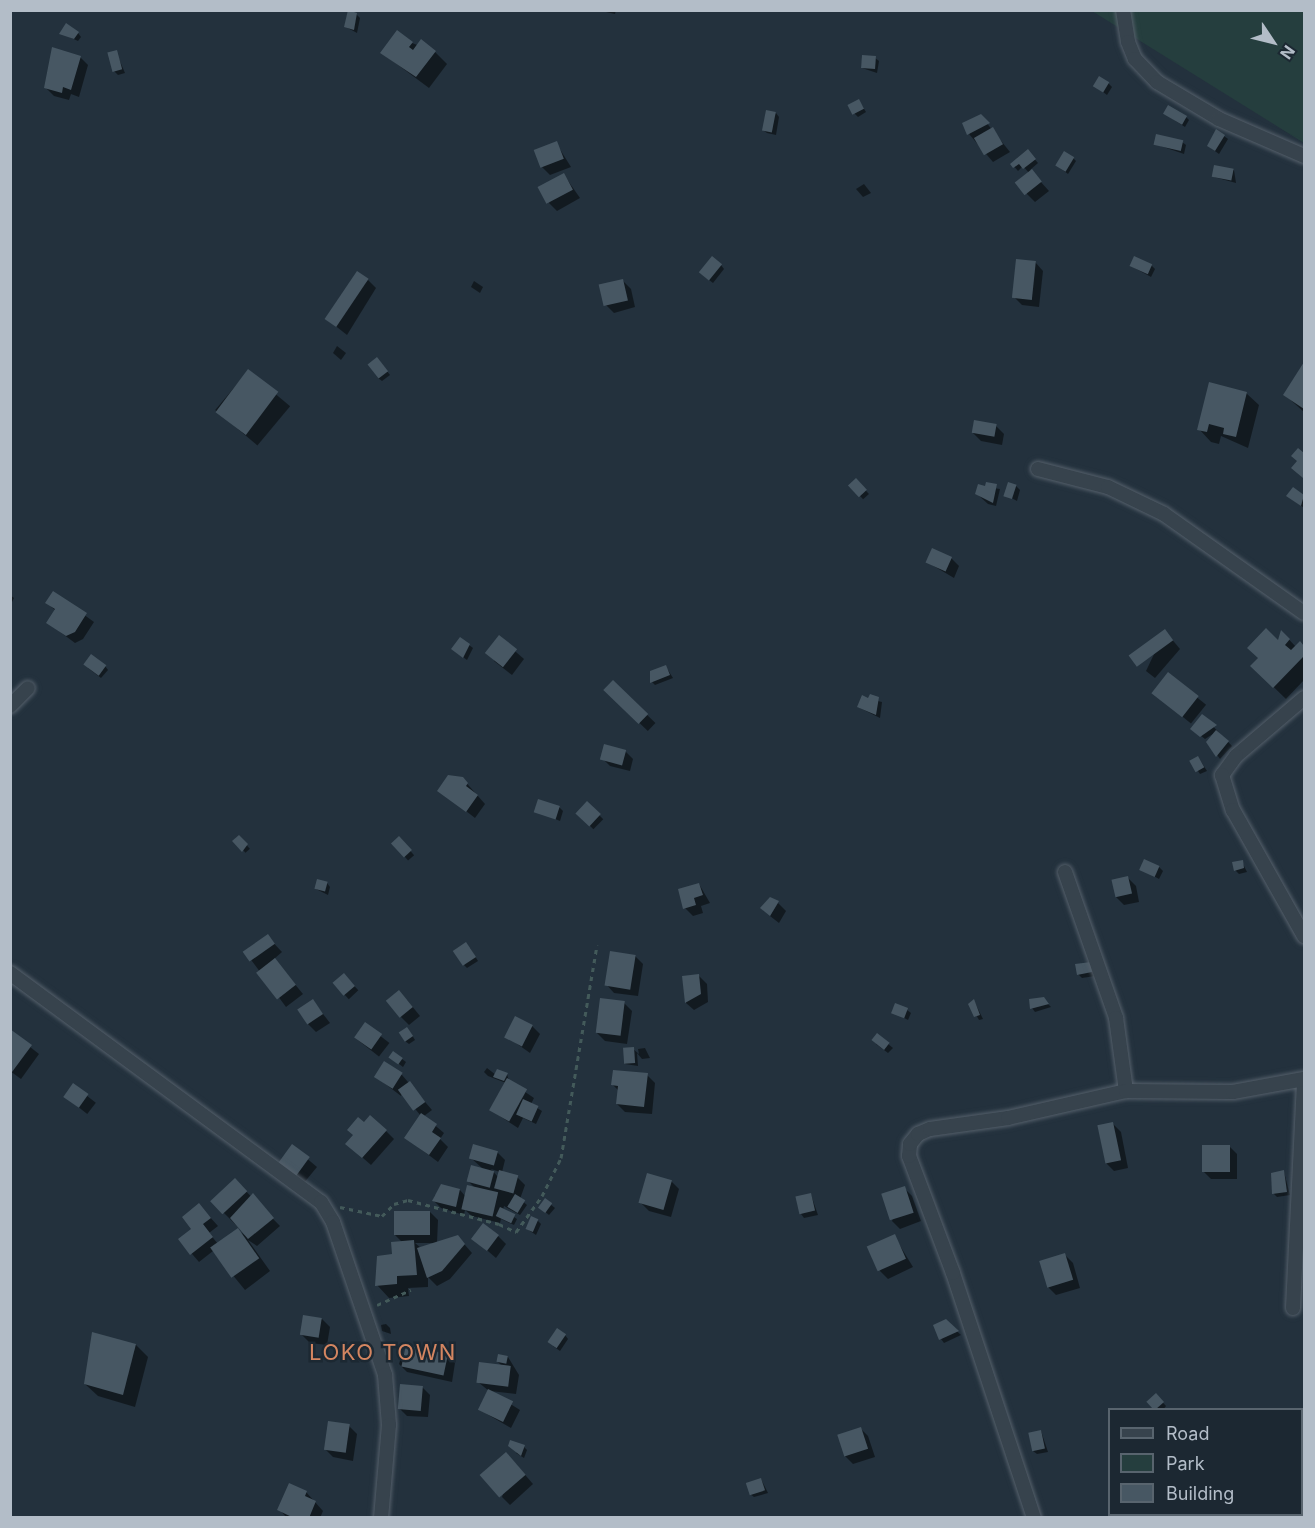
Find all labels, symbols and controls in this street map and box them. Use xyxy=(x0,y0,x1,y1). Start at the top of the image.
north arrow xyxy=(1243,12,1303,72)
text: N xyxy=(1276,42,1299,63)
district label: LOKO TOWN xyxy=(309,1340,457,1366)
legend xyxy=(1108,1408,1303,1516)
text: Road xyxy=(1166,1423,1209,1444)
text: Park xyxy=(1166,1453,1205,1474)
text: Building xyxy=(1166,1483,1234,1504)

